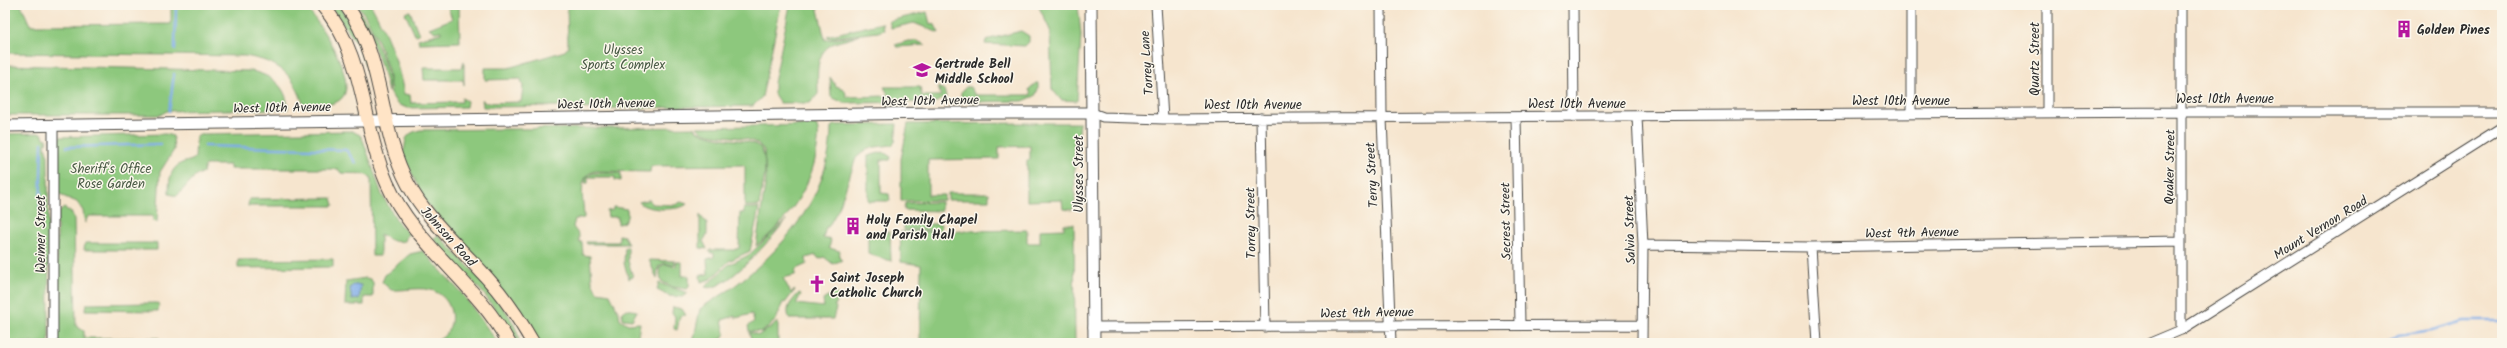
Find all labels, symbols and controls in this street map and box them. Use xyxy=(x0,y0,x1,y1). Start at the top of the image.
building icon: Golden Pines xyxy=(2394,19,2414,39)
place label: Golden Pines xyxy=(2417,20,2490,41)
street label: Quartz Street xyxy=(2025,21,2046,96)
street label: Torrey Lane xyxy=(1135,30,1160,96)
park label: Ulysses Sports Complex xyxy=(581,40,665,76)
place label: Gertrude Bell Middle School xyxy=(935,54,1014,90)
school or university icon: Gertrude Bell Middle School xyxy=(912,60,932,80)
street label: West 10th Avenue xyxy=(2176,89,2274,110)
street label: West 10th Avenue xyxy=(881,90,979,113)
street label: West 10th Avenue xyxy=(1852,91,1950,112)
street label: West 10th Avenue xyxy=(557,93,655,116)
street label: West 10th Avenue xyxy=(1528,94,1626,115)
street label: West 10th Avenue xyxy=(1204,95,1302,116)
street label: West 10th Avenue xyxy=(233,97,331,120)
street label: Quaker Street xyxy=(2159,128,2182,205)
street label: Ulysses Street xyxy=(1069,134,1090,213)
street label: Terry Street xyxy=(1360,141,1385,208)
park label: Sheriff's Office Rose Garden xyxy=(71,159,152,195)
street label: Secrest Street xyxy=(1495,181,1518,260)
street label: Torrey Street xyxy=(1240,186,1263,259)
street label: Mount Vernon Road xyxy=(2270,191,2372,266)
street label: Weimer Street xyxy=(31,194,52,273)
street label: Salvia Street xyxy=(1619,194,1642,265)
street label: Johnson Road xyxy=(415,202,481,272)
place label: Holy Family Chapel and Parish Hall xyxy=(866,210,978,246)
building icon: Holy Family Chapel and Parish Hall xyxy=(843,216,863,236)
street label: West 9th Avenue xyxy=(1865,222,1959,245)
place label: Saint Joseph Catholic Church xyxy=(830,268,922,304)
church icon: Saint Joseph Catholic Church xyxy=(807,274,827,294)
street label: West 9th Avenue xyxy=(1320,302,1414,325)

